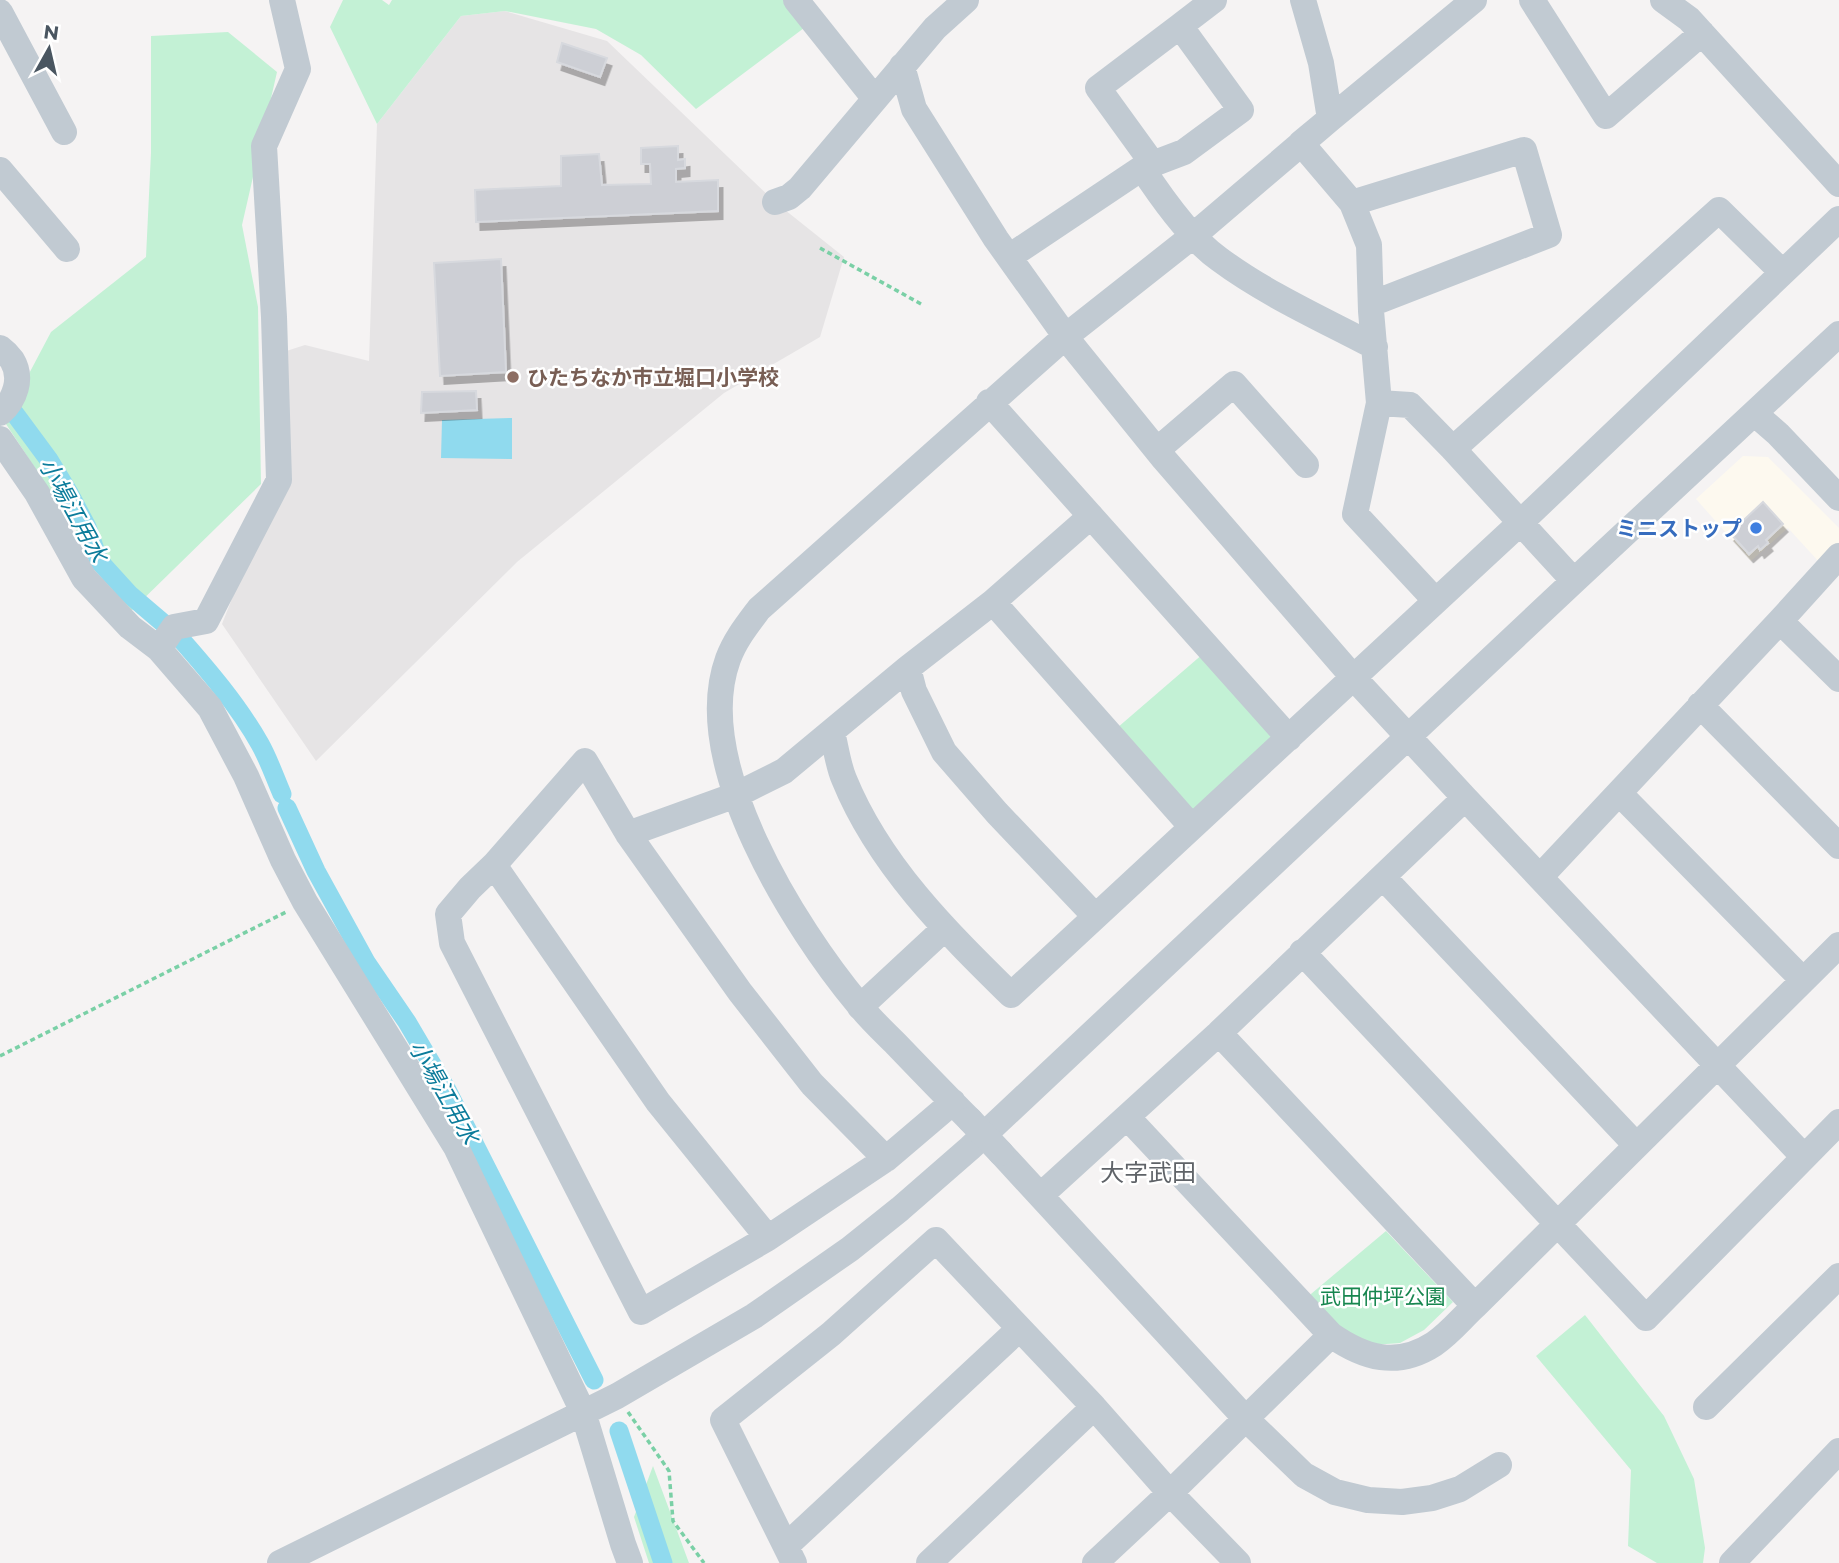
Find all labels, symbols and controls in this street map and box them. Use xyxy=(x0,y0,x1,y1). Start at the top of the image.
north arrow xyxy=(14,14,84,84)
text: N xyxy=(42,20,61,45)
place label: ひたちなか市立堀口小学校 xyxy=(527,365,779,390)
marker: ひたちなか市立堀口小学校 xyxy=(505,369,521,385)
water label: 小場江用水 xyxy=(33,453,115,570)
place label: ミニストップ xyxy=(1616,516,1742,541)
marker: ミニストップ xyxy=(1748,520,1764,536)
water label: 小場江用水 xyxy=(403,1035,486,1151)
district label: 大字武田 xyxy=(1100,1158,1196,1187)
park label: 武田仲坪公園 xyxy=(1320,1284,1446,1309)

